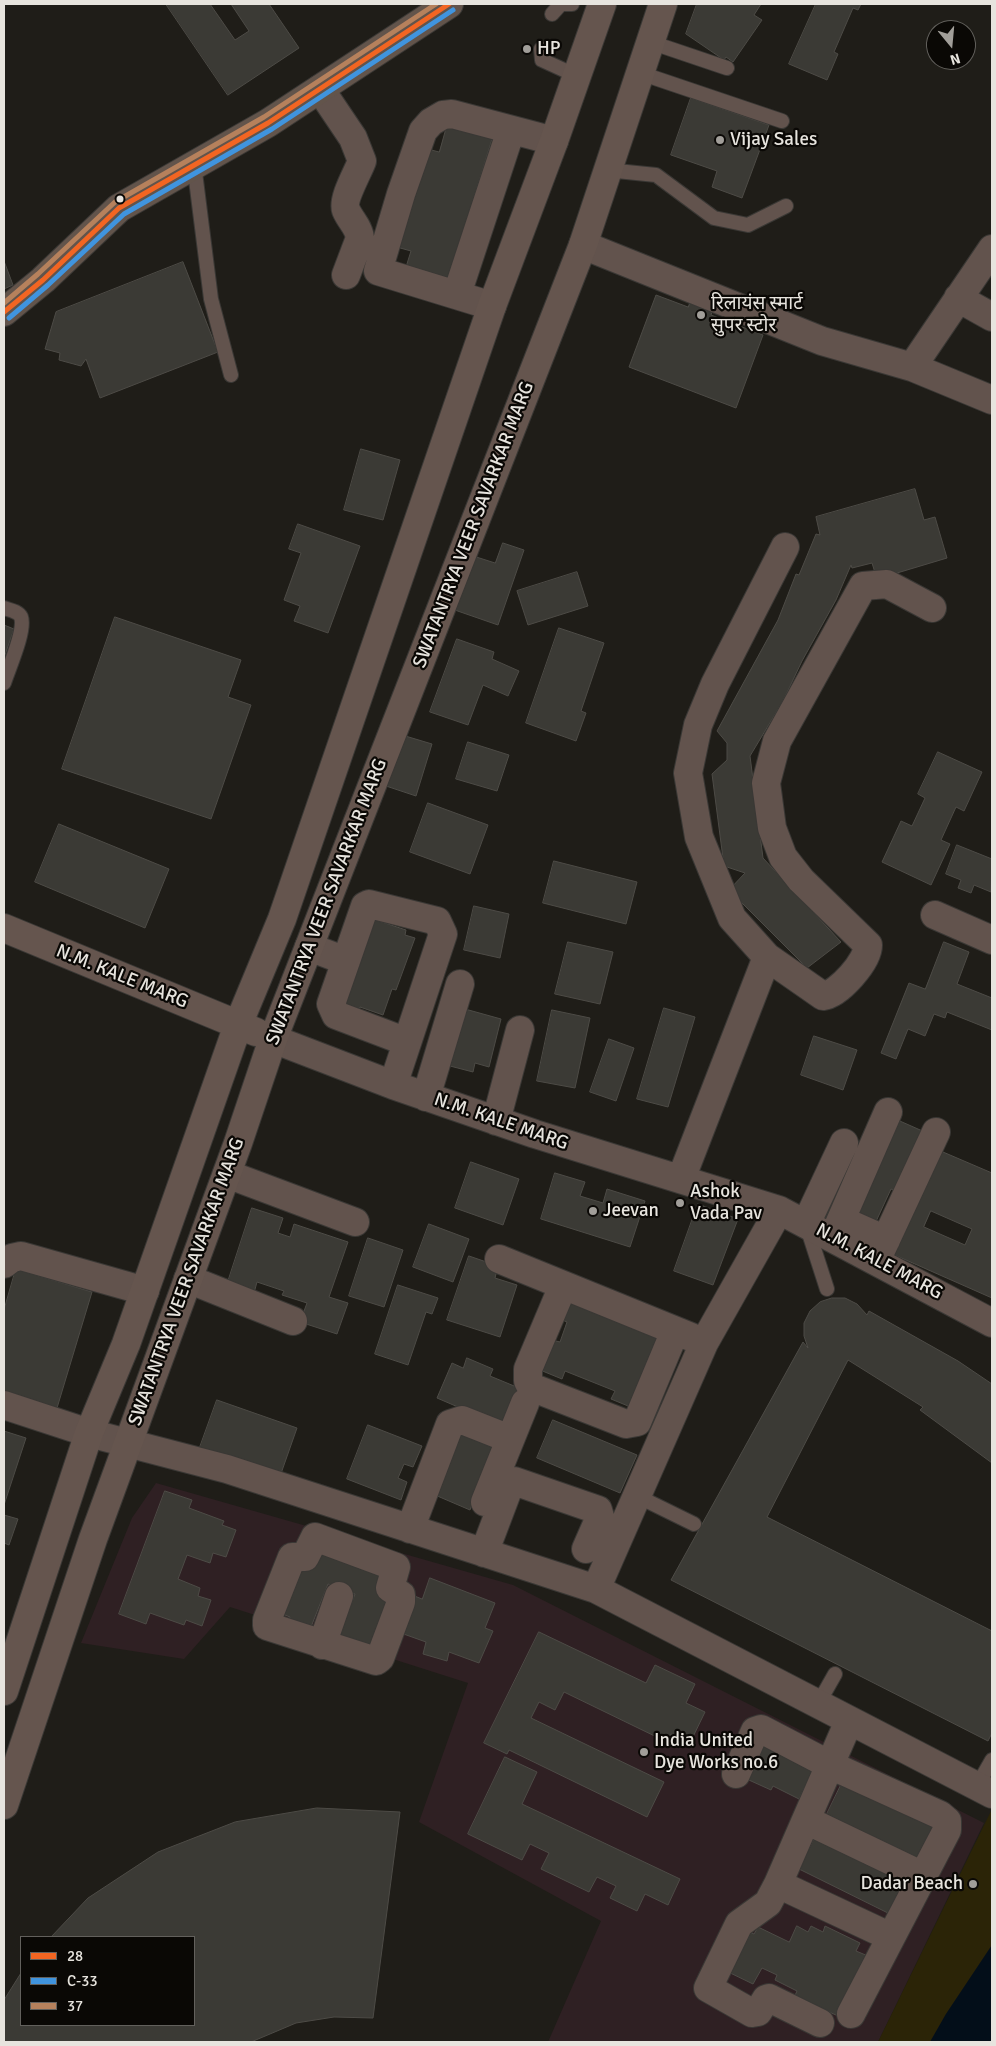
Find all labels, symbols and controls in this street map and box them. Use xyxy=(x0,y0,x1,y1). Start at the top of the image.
north arrow xyxy=(926,20,976,70)
place label: HP xyxy=(537,38,561,60)
marker: HP xyxy=(521,43,533,55)
text: N xyxy=(948,49,962,68)
place label: Vijay Sales xyxy=(730,129,817,151)
marker: Vijay Sales xyxy=(714,134,726,146)
unlabelled marker xyxy=(115,194,125,204)
place label: रिलायंस स्मार्ट सुपर स्टोर xyxy=(711,293,803,337)
marker: रिलायंस स्मार्ट सुपर स्टोर xyxy=(695,309,707,321)
street label: SWATANTRYA VEER SAVARKAR MARG xyxy=(409,379,539,671)
street label: SWATANTRYA VEER SAVARKAR MARG xyxy=(262,756,392,1048)
street label: N.M. KALE MARG xyxy=(53,940,191,1014)
street label: N.M. KALE MARG xyxy=(431,1088,571,1156)
street label: SWATANTRYA VEER SAVARKAR MARG xyxy=(124,1135,250,1429)
place label: Ashok Vada Pav xyxy=(690,1181,762,1225)
marker: Ashok Vada Pav xyxy=(674,1197,686,1209)
place label: Jeevan xyxy=(603,1200,659,1222)
marker: Jeevan xyxy=(587,1205,599,1217)
street label: N.M. KALE MARG xyxy=(812,1219,946,1305)
place label: India United Dye Works no.6 xyxy=(654,1730,778,1774)
marker: India United Dye Works no.6 xyxy=(638,1746,650,1758)
place label: Dadar Beach xyxy=(861,1873,963,1895)
marker: Dadar Beach xyxy=(967,1878,979,1890)
legend xyxy=(20,1936,195,2026)
text: 28 xyxy=(67,1947,83,1965)
text: C-33 xyxy=(67,1972,98,1990)
text: 37 xyxy=(67,1997,83,2015)

